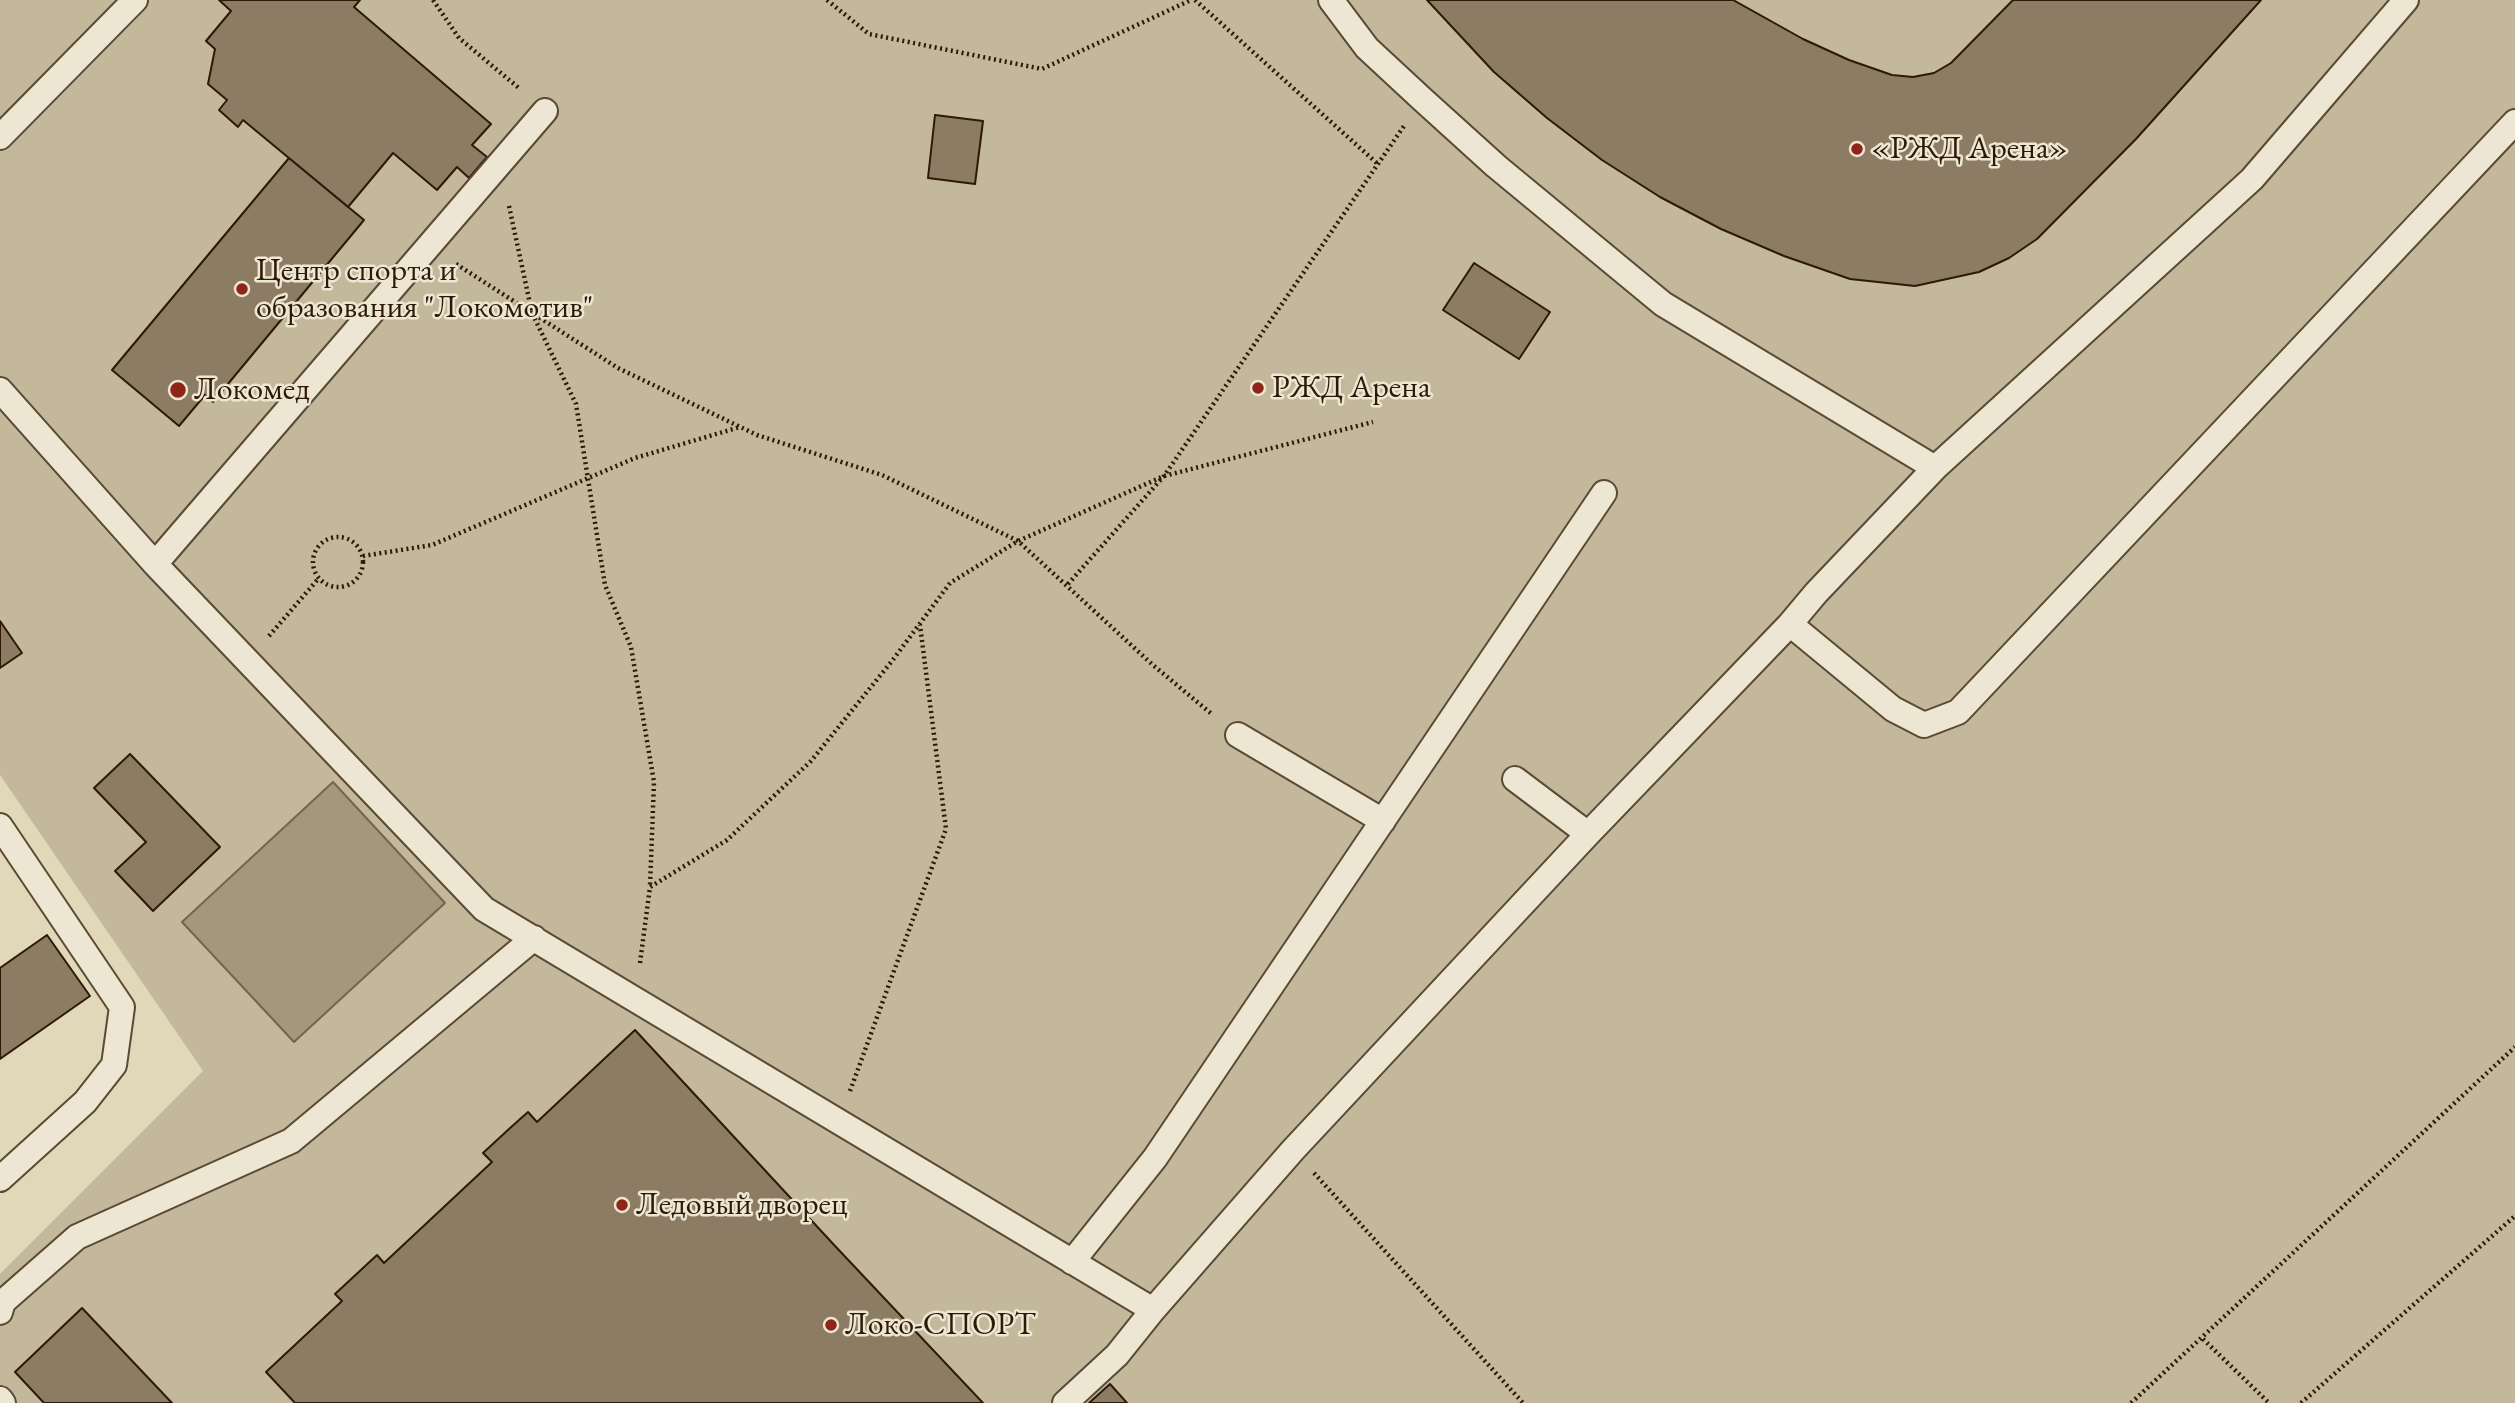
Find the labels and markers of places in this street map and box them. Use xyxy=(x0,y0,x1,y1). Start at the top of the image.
place label: «РЖД Арена» xyxy=(1871,130,2068,168)
marker: «РЖД Арена» xyxy=(1849,141,1865,157)
place label: Центр спорта и образования "Локомотив" xyxy=(256,252,593,327)
marker: Центр спорта и образования "Локомотив" xyxy=(234,281,250,297)
place label: РЖД Арена xyxy=(1272,369,1431,407)
place label: Локомед xyxy=(194,371,310,409)
marker: Локомед xyxy=(168,380,188,400)
marker: РЖД Арена xyxy=(1250,380,1266,396)
place label: Ледовый дворец xyxy=(636,1186,848,1224)
marker: Ледовый дворец xyxy=(614,1197,630,1213)
place label: Локо-СПОРТ xyxy=(845,1306,1036,1344)
marker: Локо-СПОРТ xyxy=(823,1317,839,1333)

